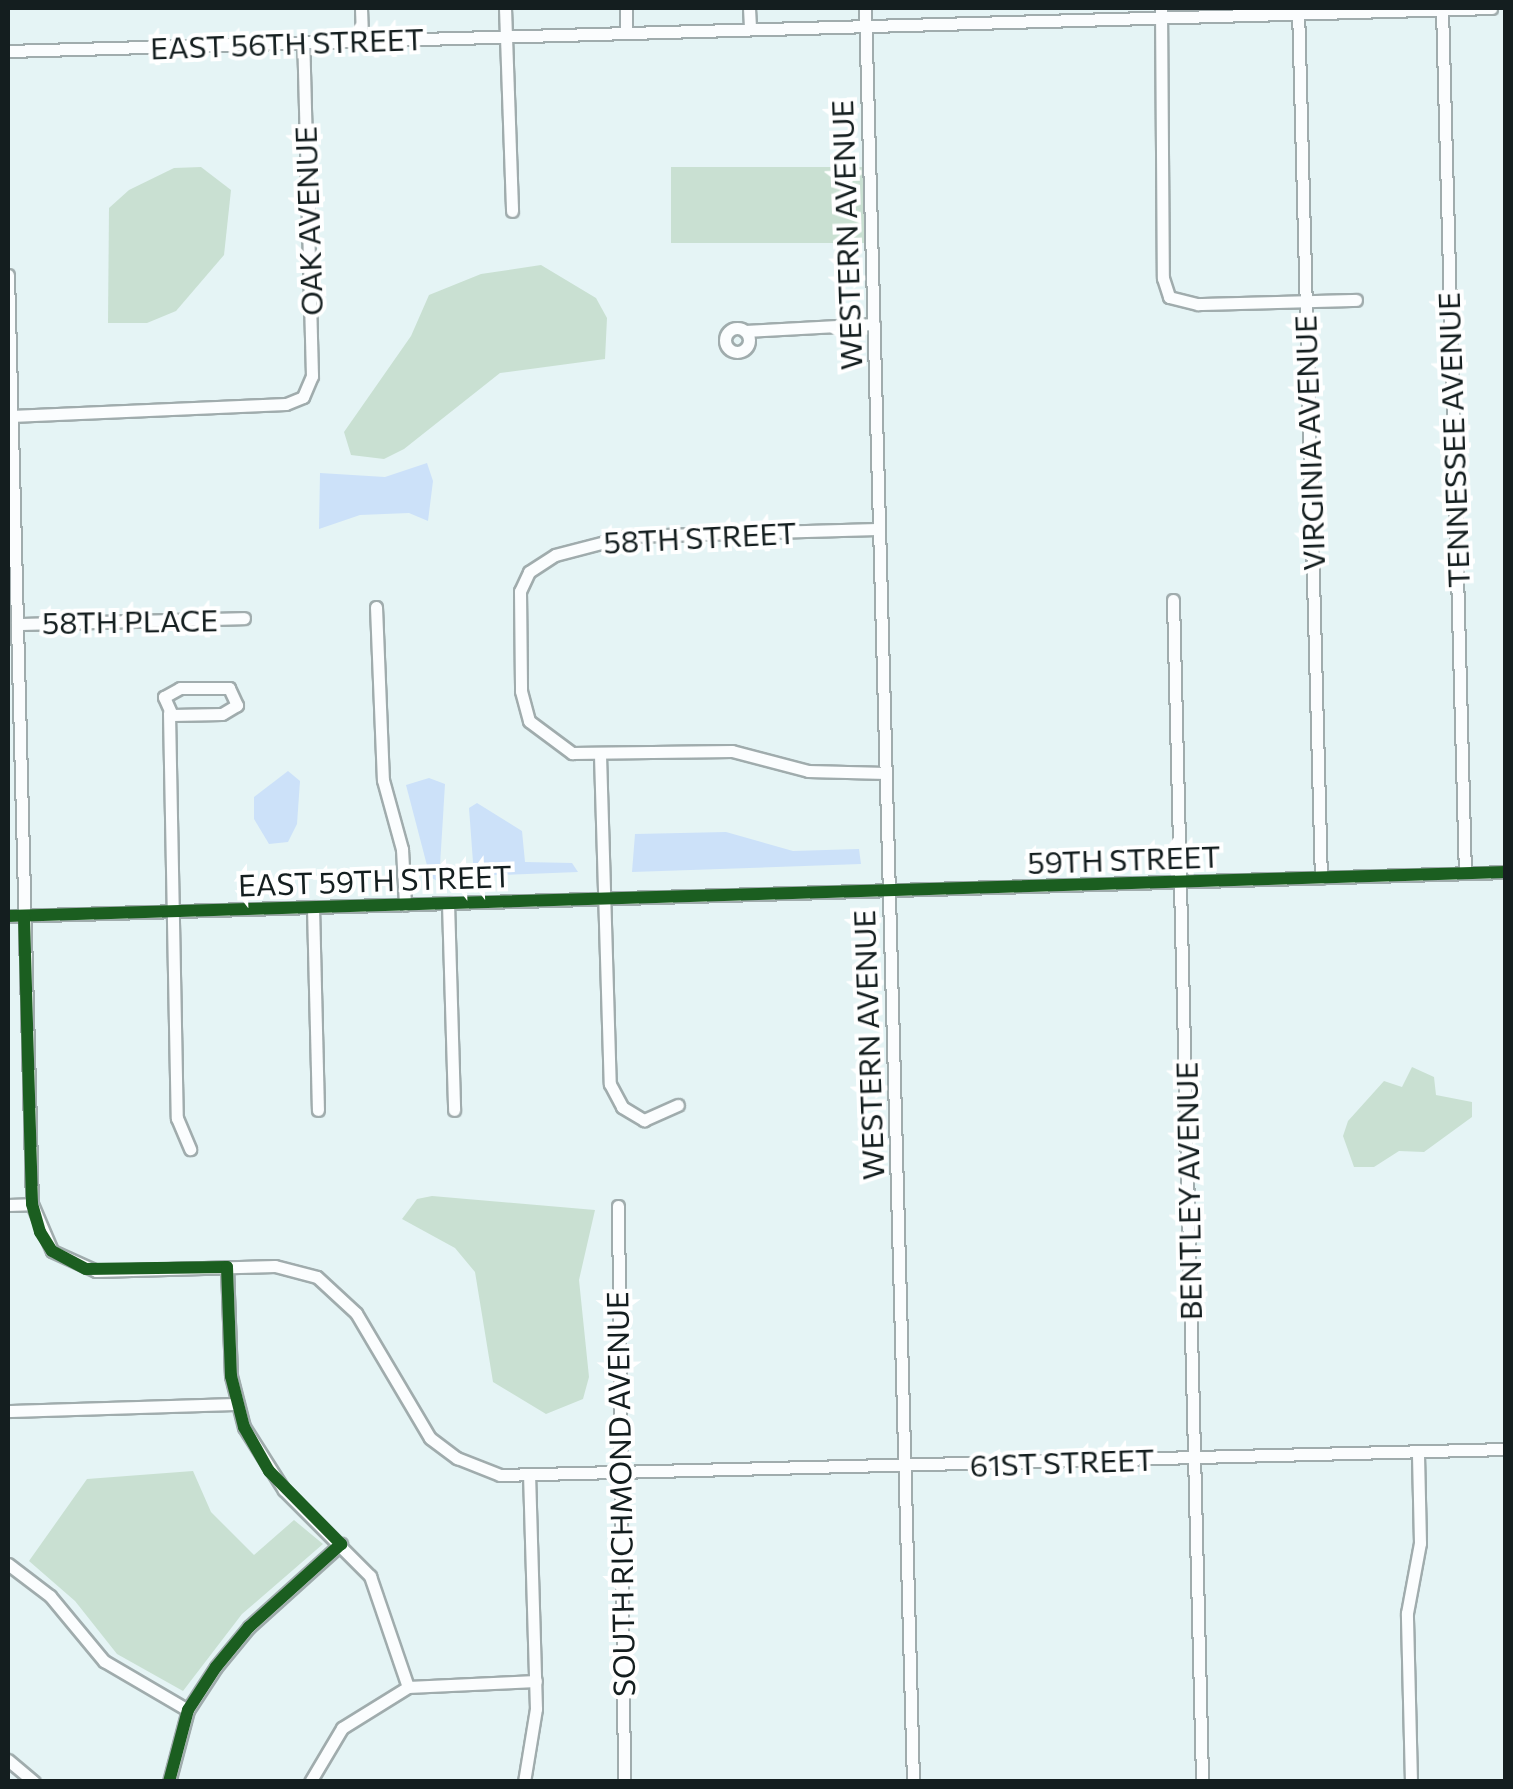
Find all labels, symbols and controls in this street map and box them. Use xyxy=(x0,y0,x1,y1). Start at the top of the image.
street label: EAST 56TH STREET xyxy=(150,20,424,66)
street label: WESTERN AVENUE xyxy=(823,99,869,371)
street label: OAK AVENUE xyxy=(287,126,329,316)
street label: TENNESSEE AVENUE xyxy=(1430,292,1476,588)
street label: VIRGINIA AVENUE xyxy=(1287,315,1331,571)
street label: 58TH STREET xyxy=(603,514,797,560)
street label: 58TH PLACE xyxy=(42,601,218,641)
street label: 59TH STREET xyxy=(1027,838,1221,880)
street label: EAST 59TH STREET xyxy=(237,857,513,903)
street label: WESTERN AVENUE xyxy=(845,909,891,1181)
street label: BENTLEY AVENUE xyxy=(1168,1061,1208,1321)
street label: SOUTH RICHMOND AVENUE xyxy=(598,1291,642,1697)
street label: 61ST STREET xyxy=(969,1441,1155,1483)

